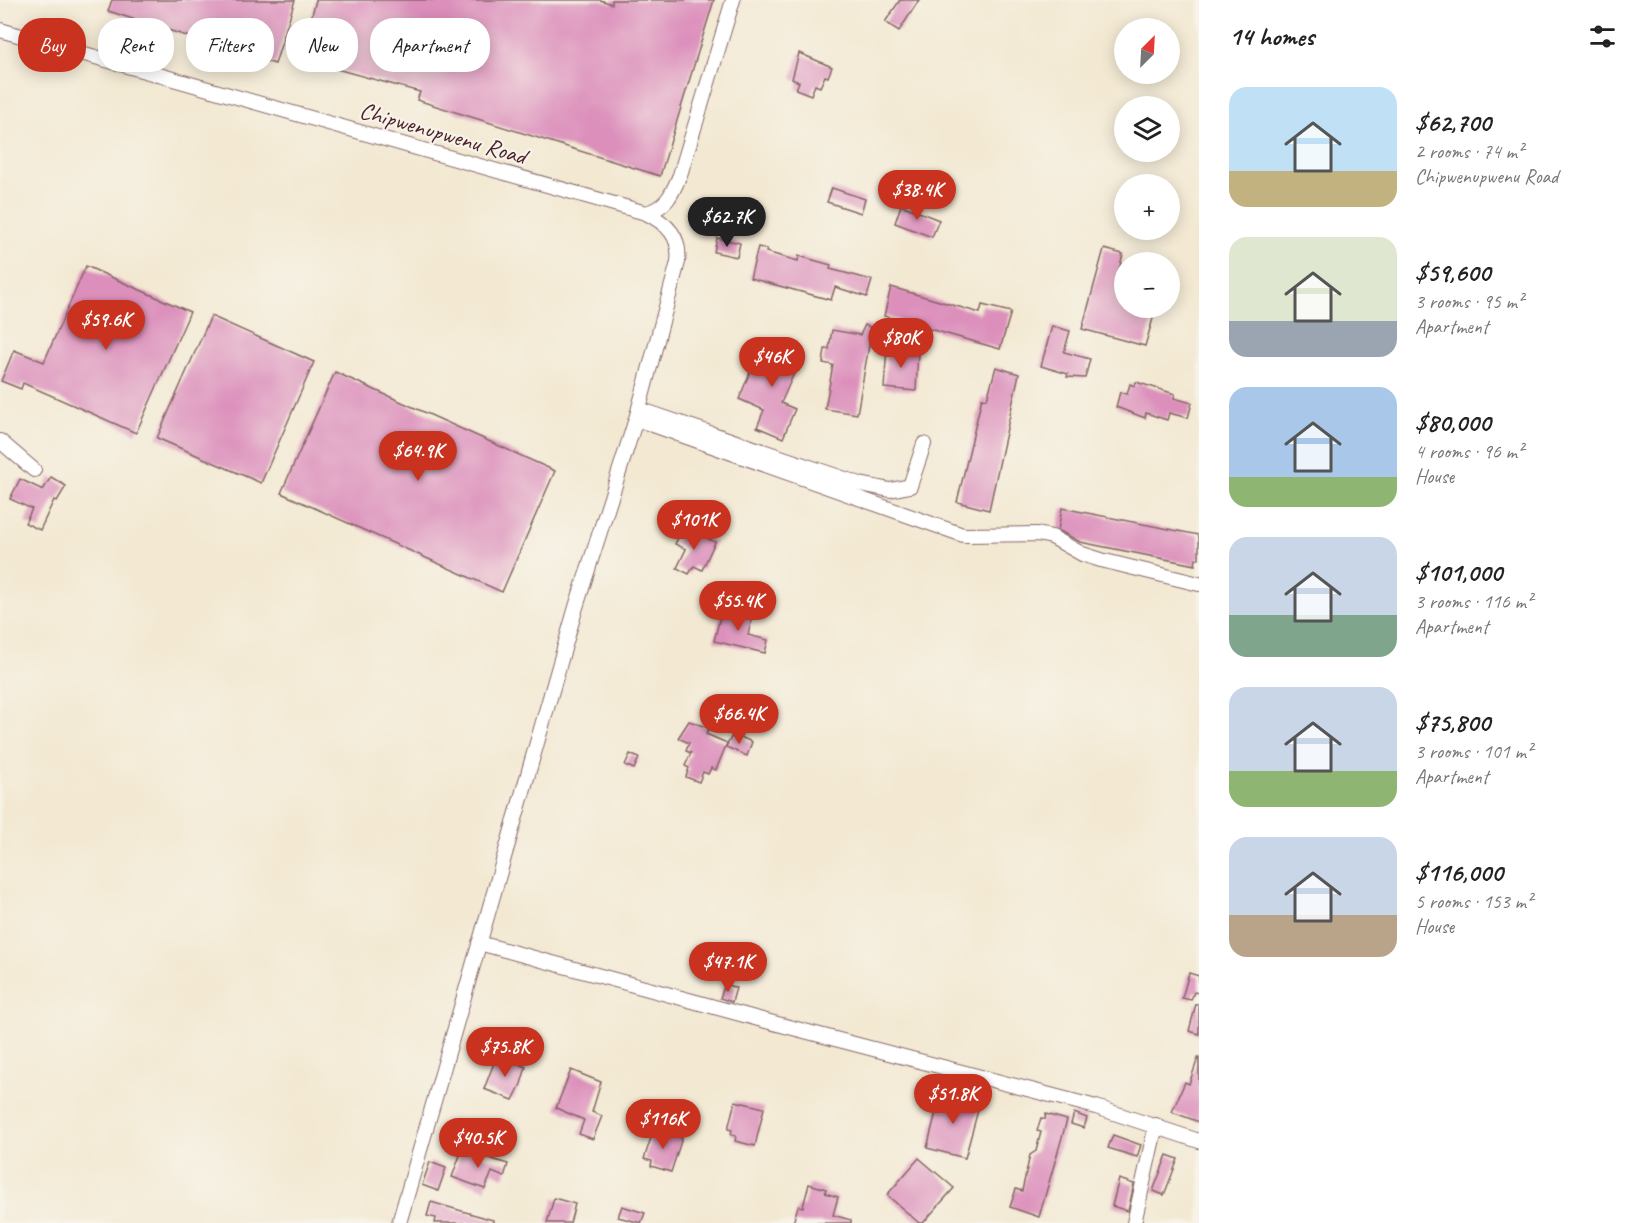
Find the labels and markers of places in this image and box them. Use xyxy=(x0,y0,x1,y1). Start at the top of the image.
pin: $38.4K xyxy=(868,170,966,221)
pin: $62.7K xyxy=(678,197,776,248)
pin: $59.6K xyxy=(57,300,155,351)
pin: $80K xyxy=(865,318,937,369)
pin: $46K xyxy=(736,337,808,388)
pin: $64.9K xyxy=(369,431,467,482)
pin: $101K xyxy=(652,500,736,551)
pin: $55.4K xyxy=(689,581,787,632)
pin: $66.4K xyxy=(690,694,788,745)
pin: $47.1K xyxy=(679,942,777,993)
pin: $75.8K xyxy=(456,1027,554,1078)
pin: $51.8K xyxy=(904,1074,1002,1125)
pin: $116K xyxy=(621,1099,705,1150)
pin: $40.5K xyxy=(429,1118,527,1169)

